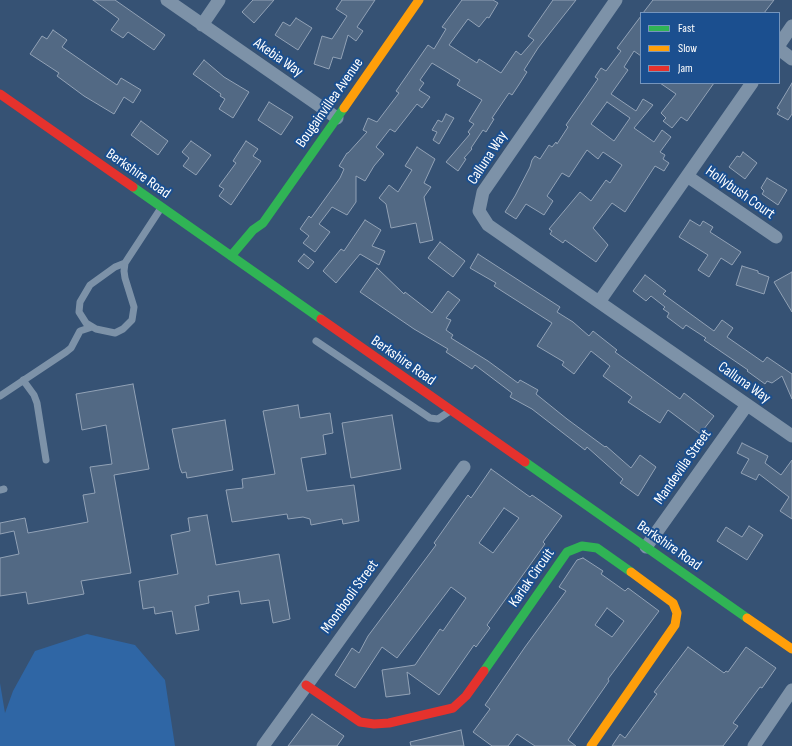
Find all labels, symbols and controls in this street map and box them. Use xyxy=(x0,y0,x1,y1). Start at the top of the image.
legend xyxy=(640,12,780,84)
text: Fast xyxy=(678,21,695,36)
street label: Akebia Way xyxy=(250,35,306,81)
text: Slow xyxy=(678,41,697,56)
street label: Bougainvillea Avenue xyxy=(293,55,367,151)
text: Jam xyxy=(678,61,693,76)
street label: Calluna Way xyxy=(464,128,512,188)
street label: Berkshire Road xyxy=(102,145,174,203)
street label: Hollybush Court xyxy=(702,163,778,223)
street label: Berkshire Road xyxy=(367,332,439,390)
street label: Calluna Way xyxy=(714,358,774,408)
street label: Mandevilla Street xyxy=(651,426,715,508)
street label: Berkshire Road xyxy=(633,517,705,575)
street label: Karlak Circuit xyxy=(505,545,559,611)
street label: Moonbooli Street xyxy=(317,557,383,637)

